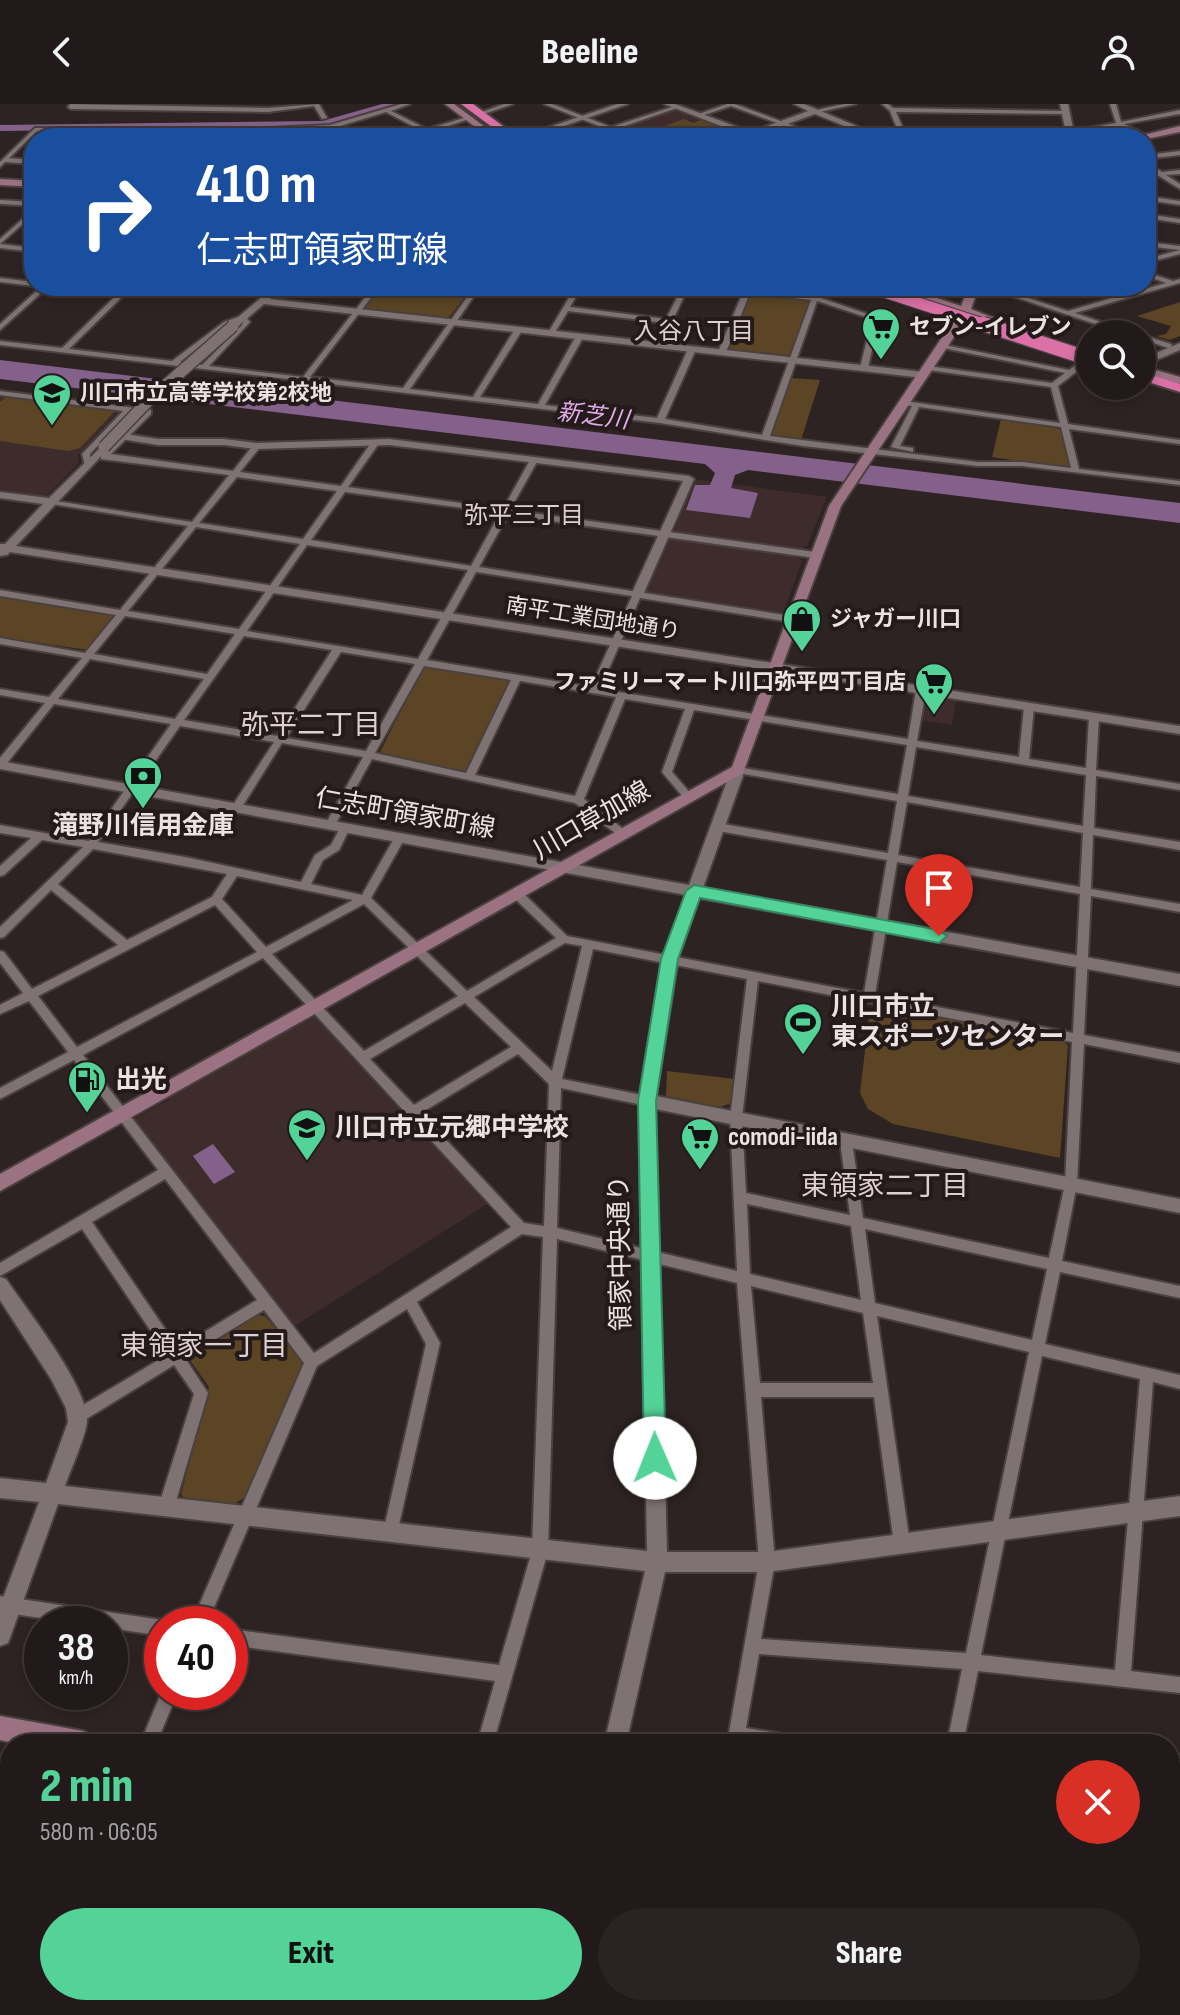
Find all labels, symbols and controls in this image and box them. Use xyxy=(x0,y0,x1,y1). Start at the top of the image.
icon: back xyxy=(40,30,84,74)
icon: person xyxy=(1096,30,1140,74)
text: Beeline xyxy=(542,31,638,74)
text: 410 m xyxy=(196,152,317,219)
icon: right xyxy=(64,160,168,264)
text: 仁志町領家町線 xyxy=(196,230,448,273)
supermarket icon: セブン-イレブン xyxy=(860,306,902,361)
place label: セブン-イレブン xyxy=(909,314,1071,341)
district label: 入谷八丁目 xyxy=(634,317,754,346)
map controls xyxy=(1076,320,1156,400)
button: search xyxy=(1076,320,1156,400)
school or university icon: 川口市立高等学校第2校地 xyxy=(31,372,73,427)
place label: 川口市立高等学校第2校地 xyxy=(80,380,332,407)
water label: 新芝川 xyxy=(556,397,633,435)
district label: 弥平三丁目 xyxy=(464,501,584,530)
street label: 南平工業団地通り xyxy=(504,592,682,646)
shop icon: ジャガー川口 xyxy=(781,598,823,653)
place label: ジャガー川口 xyxy=(830,606,961,633)
supermarket icon: ファミリーマート川口弥平四丁目店 xyxy=(913,661,955,716)
place label: ファミリーマート川口弥平四丁目店 xyxy=(554,669,906,696)
district label: 弥平二丁目 xyxy=(241,709,381,742)
bank icon: 滝野川信用金庫 xyxy=(122,755,164,810)
street label: 川口草加線 xyxy=(528,775,656,867)
street label: 仁志町領家町線 xyxy=(313,783,497,845)
place label: 滝野川信用金庫 xyxy=(52,811,234,842)
pin xyxy=(905,854,973,936)
icon: arrive xyxy=(917,866,961,910)
place label: 川口市立 東スポーツセンター xyxy=(831,992,1064,1053)
sports icon: 川口市立 東スポーツセンター xyxy=(782,1001,824,1056)
fuel station icon: 出光 xyxy=(66,1059,108,1114)
place label: 出光 xyxy=(115,1065,167,1096)
school or university icon: 川口市立元郷中学校 xyxy=(286,1107,328,1162)
place label: 川口市立元郷中学校 xyxy=(335,1113,569,1144)
supermarket icon: comodi-iida xyxy=(679,1116,721,1171)
place label: comodi-iida xyxy=(728,1122,838,1153)
district label: 東領家二丁目 xyxy=(801,1170,969,1203)
street label: 領家中央通り xyxy=(604,1175,638,1331)
district label: 東領家一丁目 xyxy=(120,1330,288,1363)
position arrow xyxy=(613,1416,697,1500)
speed limit sign: 40 xyxy=(144,1606,248,1710)
text: 38 xyxy=(58,1624,94,1672)
text: km/h xyxy=(59,1666,93,1690)
text: 2 min xyxy=(40,1758,133,1815)
button: close xyxy=(1056,1760,1140,1844)
text: 580 m · 06:05 xyxy=(40,1817,158,1848)
button: Exit xyxy=(40,1908,582,2000)
button: Share xyxy=(598,1908,1140,2000)

